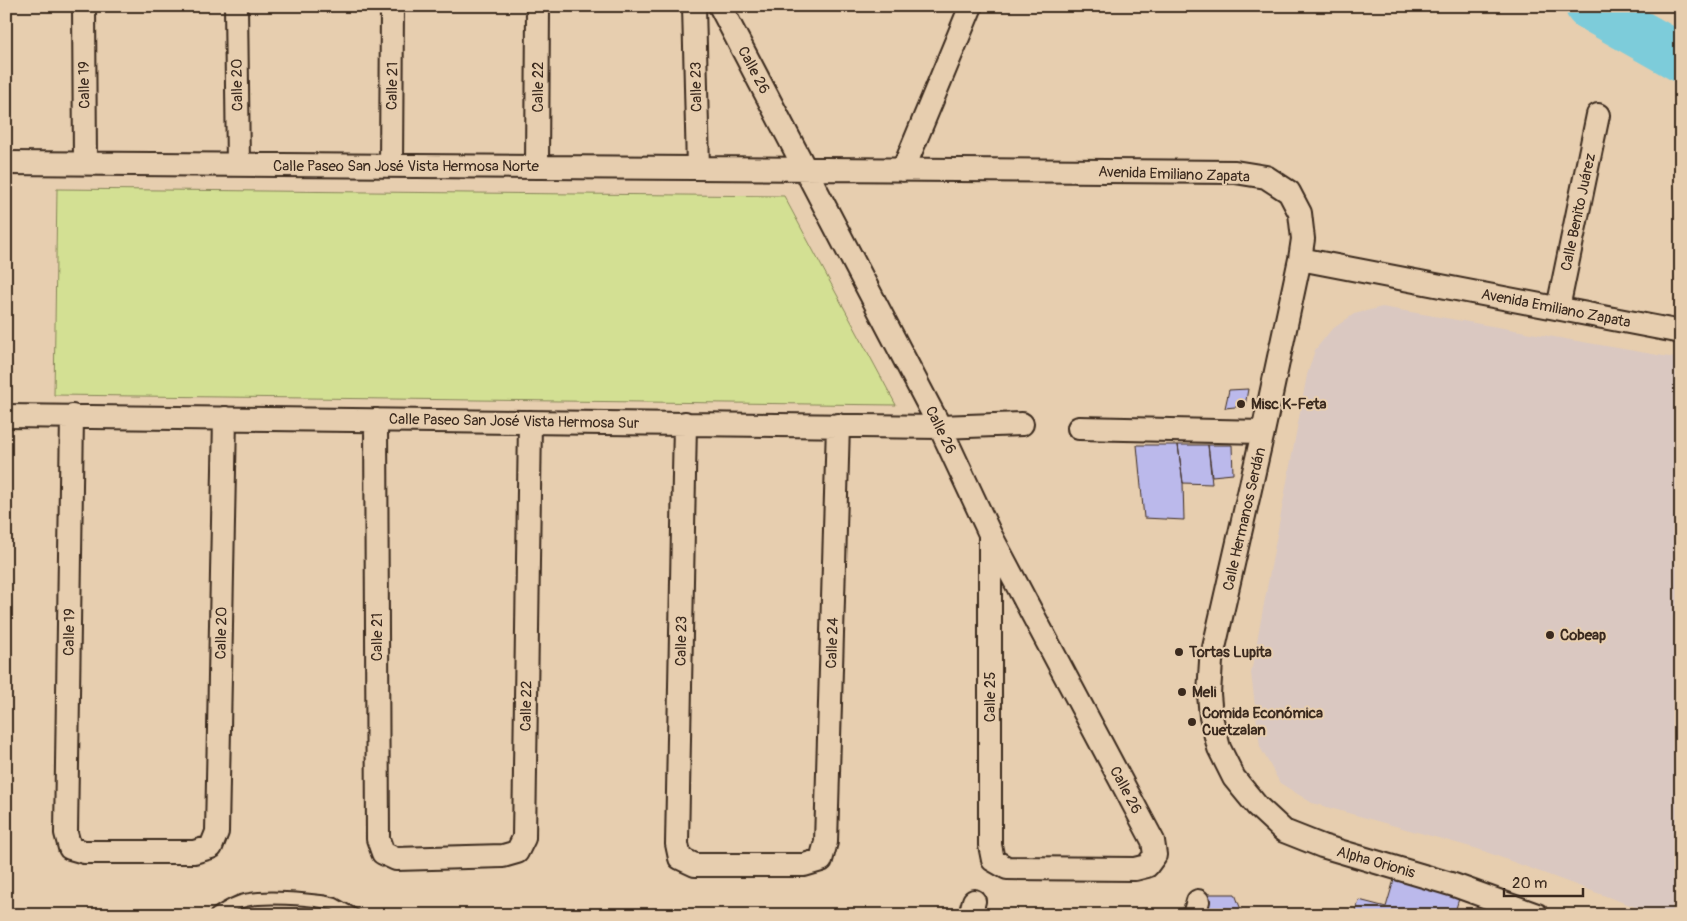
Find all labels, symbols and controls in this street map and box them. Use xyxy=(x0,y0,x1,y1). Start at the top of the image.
street label: Calle 26 xyxy=(733,43,774,97)
street label: Calle 20 xyxy=(228,59,247,111)
street label: Calle 19 xyxy=(75,61,94,109)
street label: Calle 21 xyxy=(383,62,402,110)
street label: Calle 22 xyxy=(529,62,548,112)
street label: Calle 23 xyxy=(687,62,706,112)
street label: Calle Benito Juárez xyxy=(1557,151,1600,273)
street label: Calle Paseo San José Vista Hermosa Norte xyxy=(273,157,540,176)
street label: Avenida Emiliano Zapata xyxy=(1098,162,1250,187)
street label: Avenida Emiliano Zapata xyxy=(1480,285,1632,332)
place label: Misc K-Feta xyxy=(1251,395,1327,414)
marker: Misc K-Feta xyxy=(1235,398,1247,410)
street label: Calle 26 xyxy=(921,403,960,457)
street label: Calle Paseo San José Vista Hermosa Sur xyxy=(389,410,640,433)
street label: Calle Hermanos Serdán xyxy=(1219,446,1270,593)
street label: Calle 20 xyxy=(212,607,231,659)
street label: Calle 19 xyxy=(60,608,79,656)
street label: Calle 21 xyxy=(368,613,387,661)
street label: Calle 23 xyxy=(672,616,691,666)
street label: Calle 24 xyxy=(822,617,843,669)
place label: Cobeap xyxy=(1560,626,1606,645)
marker: Cobeap xyxy=(1544,629,1556,641)
place label: Tortas Lupita xyxy=(1188,643,1272,662)
marker: Tortas Lupita xyxy=(1173,646,1185,658)
street label: Calle 25 xyxy=(981,672,1000,722)
street label: Calle 22 xyxy=(517,680,536,732)
place label: Meli xyxy=(1192,683,1217,702)
marker: Meli xyxy=(1176,686,1188,698)
place label: Comida Económica Cuetzalan xyxy=(1202,704,1323,740)
marker: Comida Económica Cuetzalan xyxy=(1186,716,1198,728)
street label: Calle 26 xyxy=(1105,763,1146,817)
street label: Alpha Orionis xyxy=(1334,842,1418,883)
scale bar xyxy=(1504,866,1583,898)
text: 20 m xyxy=(1512,874,1547,893)

